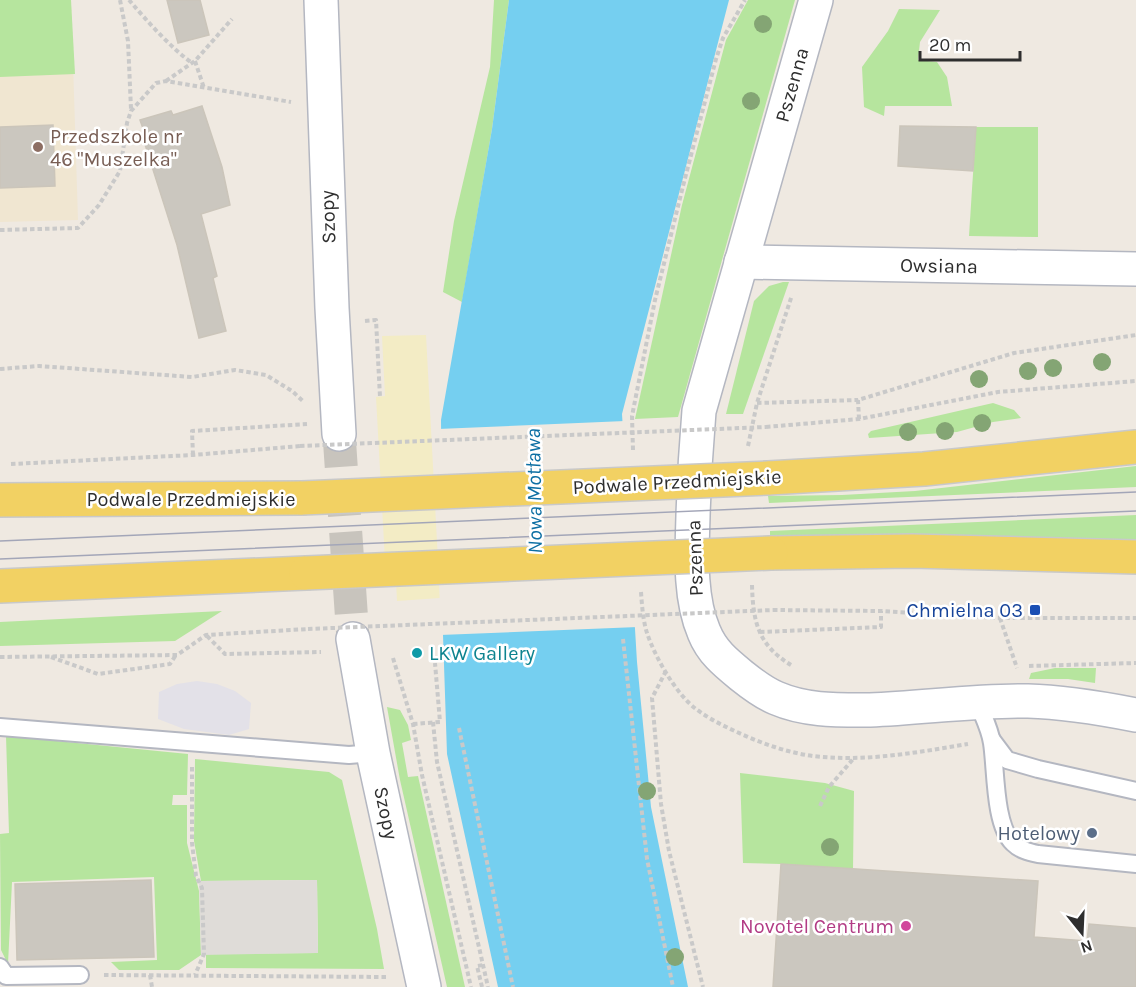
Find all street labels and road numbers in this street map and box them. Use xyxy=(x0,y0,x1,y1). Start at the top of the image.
street label: Pszenna xyxy=(770,45,814,125)
street label: Szopy xyxy=(316,190,340,244)
street label: Owsiana xyxy=(900,254,978,278)
street label: Podwale Przedmiejskie xyxy=(572,465,782,499)
street label: Podwale Przedmiejskie xyxy=(86,488,296,511)
street label: Pszenna xyxy=(682,519,708,597)
street label: Szopy xyxy=(369,784,403,842)

